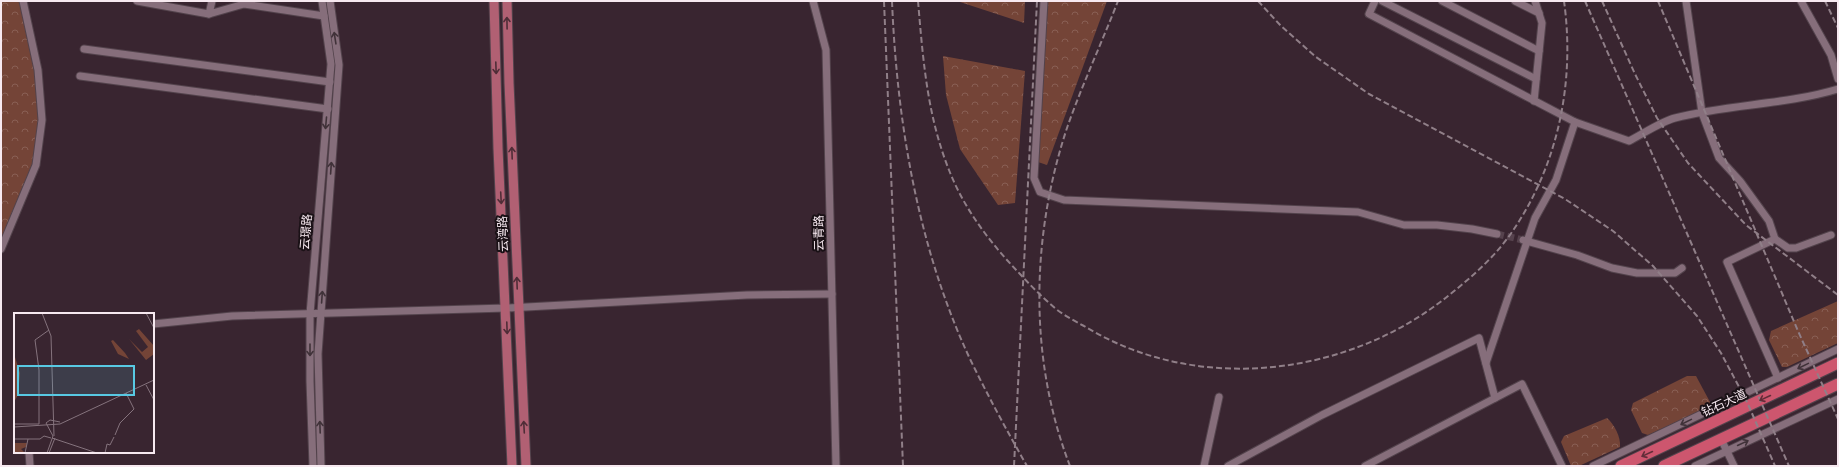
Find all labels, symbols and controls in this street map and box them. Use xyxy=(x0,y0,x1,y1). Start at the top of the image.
one-way arrow xyxy=(504,17,511,30)
one-way arrow xyxy=(331,32,339,45)
one-way arrow xyxy=(492,61,500,74)
one-way arrow xyxy=(323,116,330,129)
one-way arrow xyxy=(508,147,516,160)
one-way arrow xyxy=(328,162,335,175)
one-way arrow xyxy=(498,191,505,204)
street label: 云璟路 xyxy=(297,213,315,251)
street label: 云青路 xyxy=(812,215,826,251)
street label: 云湾路 xyxy=(495,216,511,252)
one-way arrow xyxy=(514,277,521,290)
one-way arrow xyxy=(318,291,325,304)
inset map xyxy=(14,313,154,453)
one-way arrow xyxy=(503,321,511,334)
one-way arrow xyxy=(306,343,314,356)
one-way arrow xyxy=(1797,363,1809,370)
street label: 钻石大道 xyxy=(1699,387,1749,419)
one-way arrow xyxy=(1759,395,1771,402)
one-way arrow xyxy=(1680,419,1692,426)
one-way arrow xyxy=(316,421,324,434)
one-way arrow xyxy=(520,421,528,434)
one-way arrow xyxy=(1737,439,1749,446)
one-way arrow xyxy=(1642,451,1654,458)

